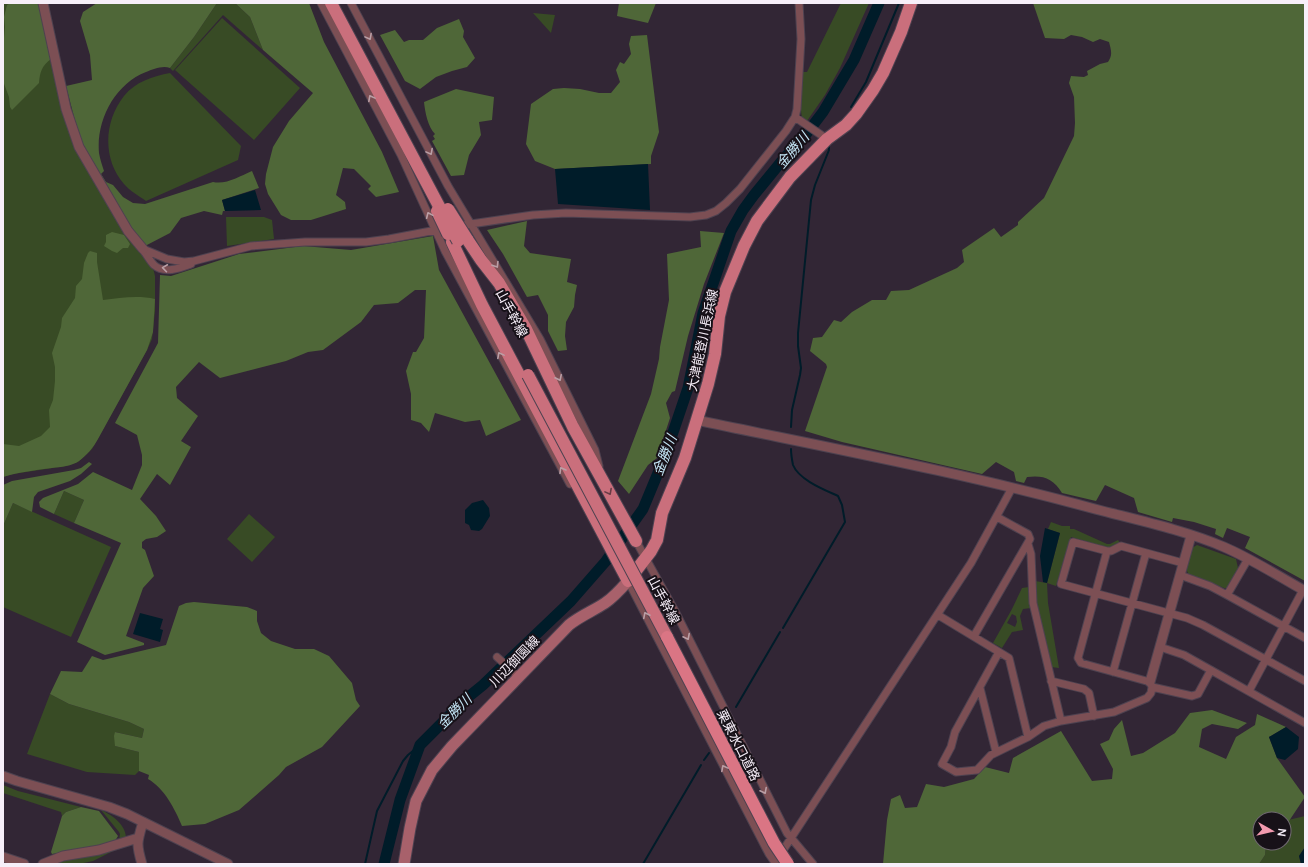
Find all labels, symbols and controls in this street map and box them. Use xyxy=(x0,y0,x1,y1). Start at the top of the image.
one-way arrow xyxy=(365,33,372,41)
one-way arrow xyxy=(368,95,376,102)
water label: 金勝川 xyxy=(771,126,814,172)
one-way arrow xyxy=(426,148,433,155)
one-way arrow xyxy=(426,211,434,219)
one-way arrow xyxy=(491,260,498,267)
one-way arrow xyxy=(162,264,168,273)
street label: 山手幹線 xyxy=(492,286,532,340)
street label: 大津能登川長浜線 xyxy=(682,287,722,393)
one-way arrow xyxy=(498,352,505,360)
one-way arrow xyxy=(554,374,562,381)
water label: 金勝川 xyxy=(648,430,681,478)
one-way arrow xyxy=(560,467,567,474)
one-way arrow xyxy=(605,488,612,496)
street label: 山手幹線 xyxy=(644,573,684,627)
one-way arrow xyxy=(643,612,650,620)
street label: 川辺御園線 xyxy=(485,631,543,691)
one-way arrow xyxy=(682,633,690,640)
water label: 金勝川 xyxy=(432,688,477,733)
street label: 栗東水口道路 xyxy=(713,706,765,784)
one-way arrow xyxy=(721,765,729,773)
one-way arrow xyxy=(760,787,767,794)
north arrow xyxy=(1252,811,1292,851)
text: N xyxy=(1274,828,1290,838)

